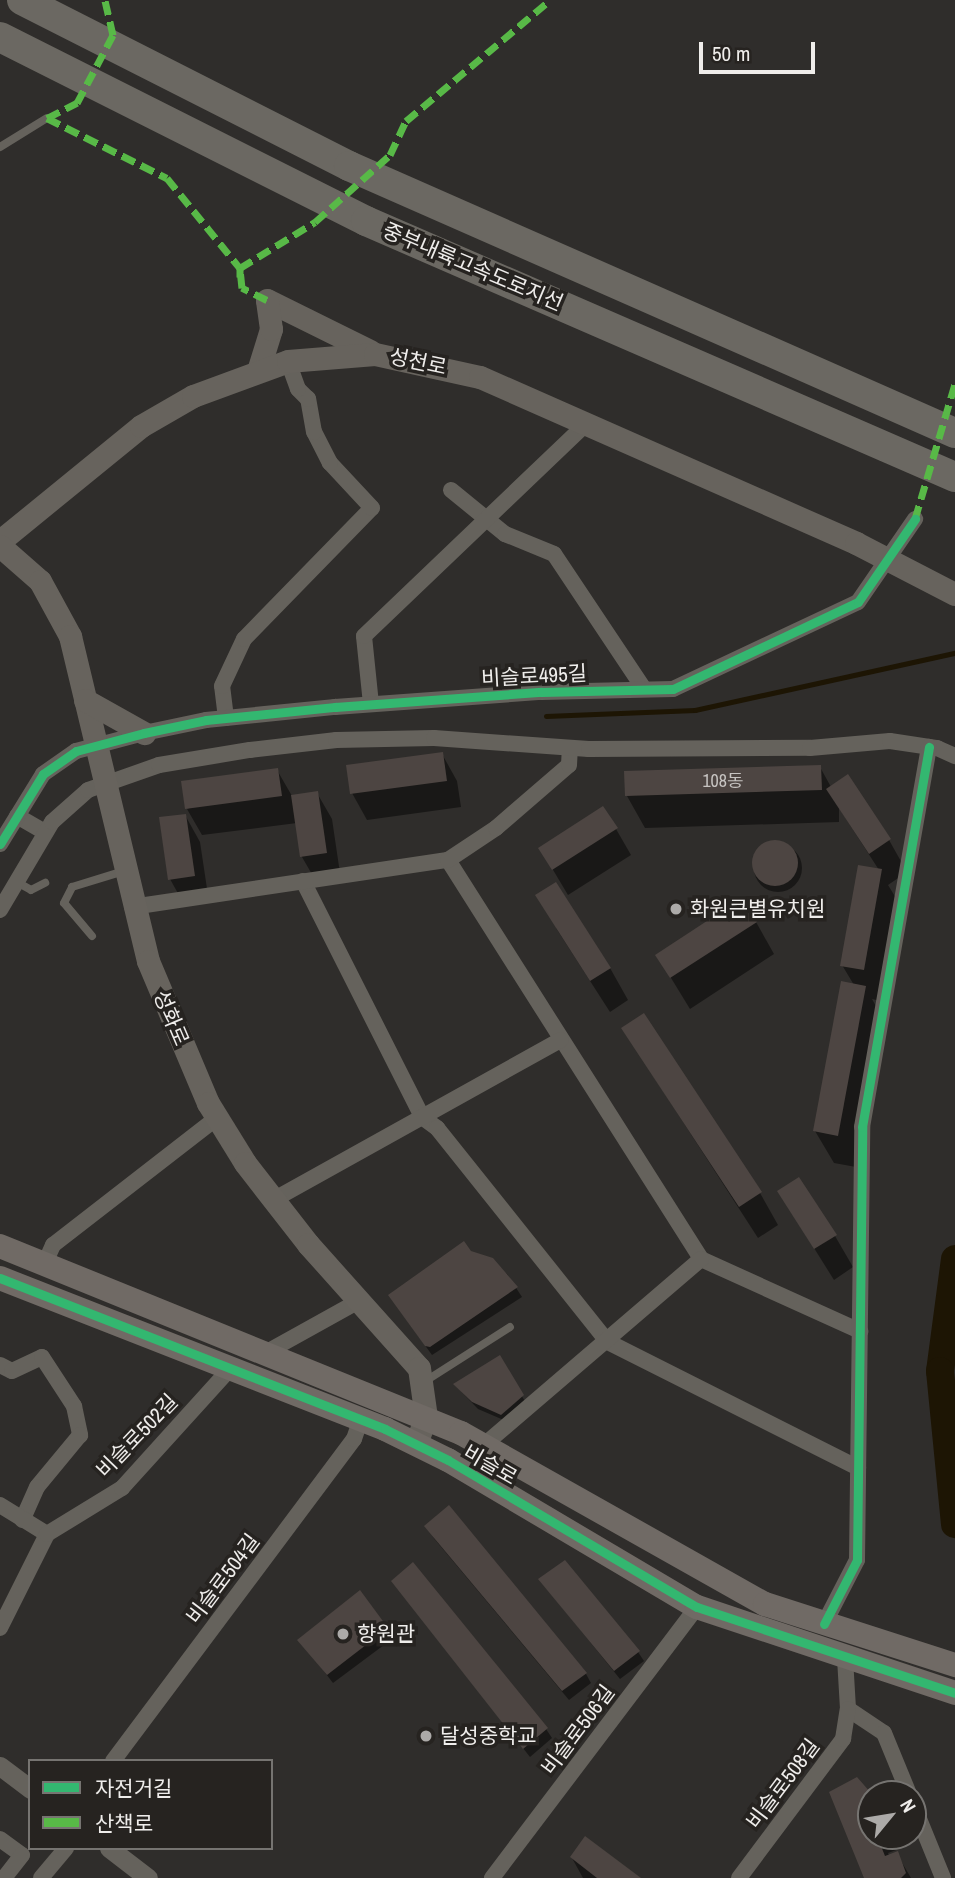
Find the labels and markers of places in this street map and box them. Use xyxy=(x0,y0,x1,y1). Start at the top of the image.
place label: 화원큰별유치원 xyxy=(690,896,825,922)
marker: 화원큰별유치원 xyxy=(668,901,684,917)
place label: 향원관 xyxy=(357,1621,415,1647)
marker: 향원관 xyxy=(335,1626,351,1642)
place label: 달성중학교 xyxy=(440,1723,537,1749)
marker: 달성중학교 xyxy=(418,1728,434,1744)

